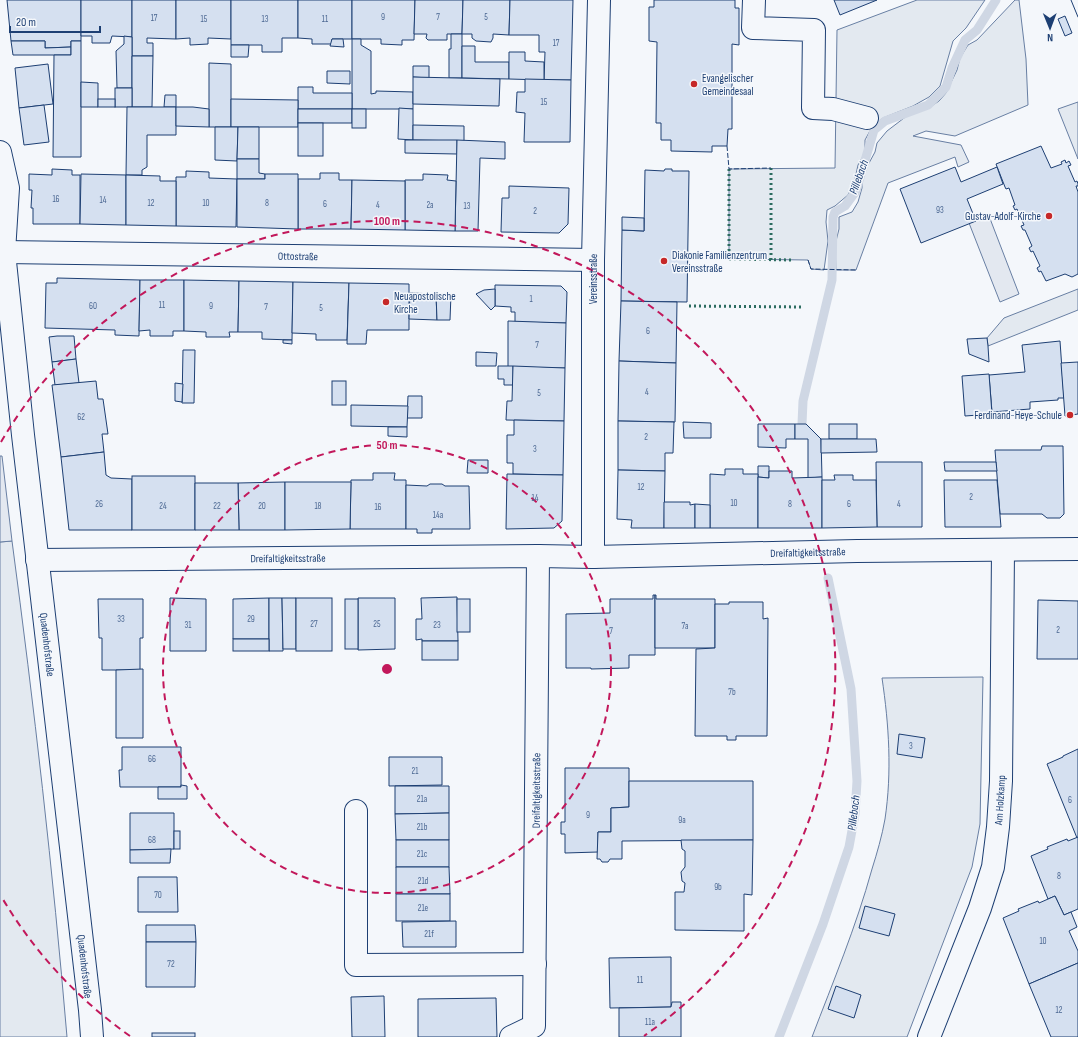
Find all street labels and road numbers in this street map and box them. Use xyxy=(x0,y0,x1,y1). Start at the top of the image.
street label: Ottostraße xyxy=(278,249,318,263)
street label: Vereinsstraße xyxy=(587,254,600,304)
street label: Dreifaltigkeitsstraße xyxy=(770,545,846,559)
street label: Dreifaltigkeitsstraße xyxy=(250,551,326,565)
street label: Quadenhofstraße xyxy=(37,612,58,677)
street label: Dreifaltigkeitsstraße xyxy=(529,753,543,828)
street label: Am Holzkamp xyxy=(992,775,1008,826)
street label: Quadenhofstraße xyxy=(75,934,95,999)

